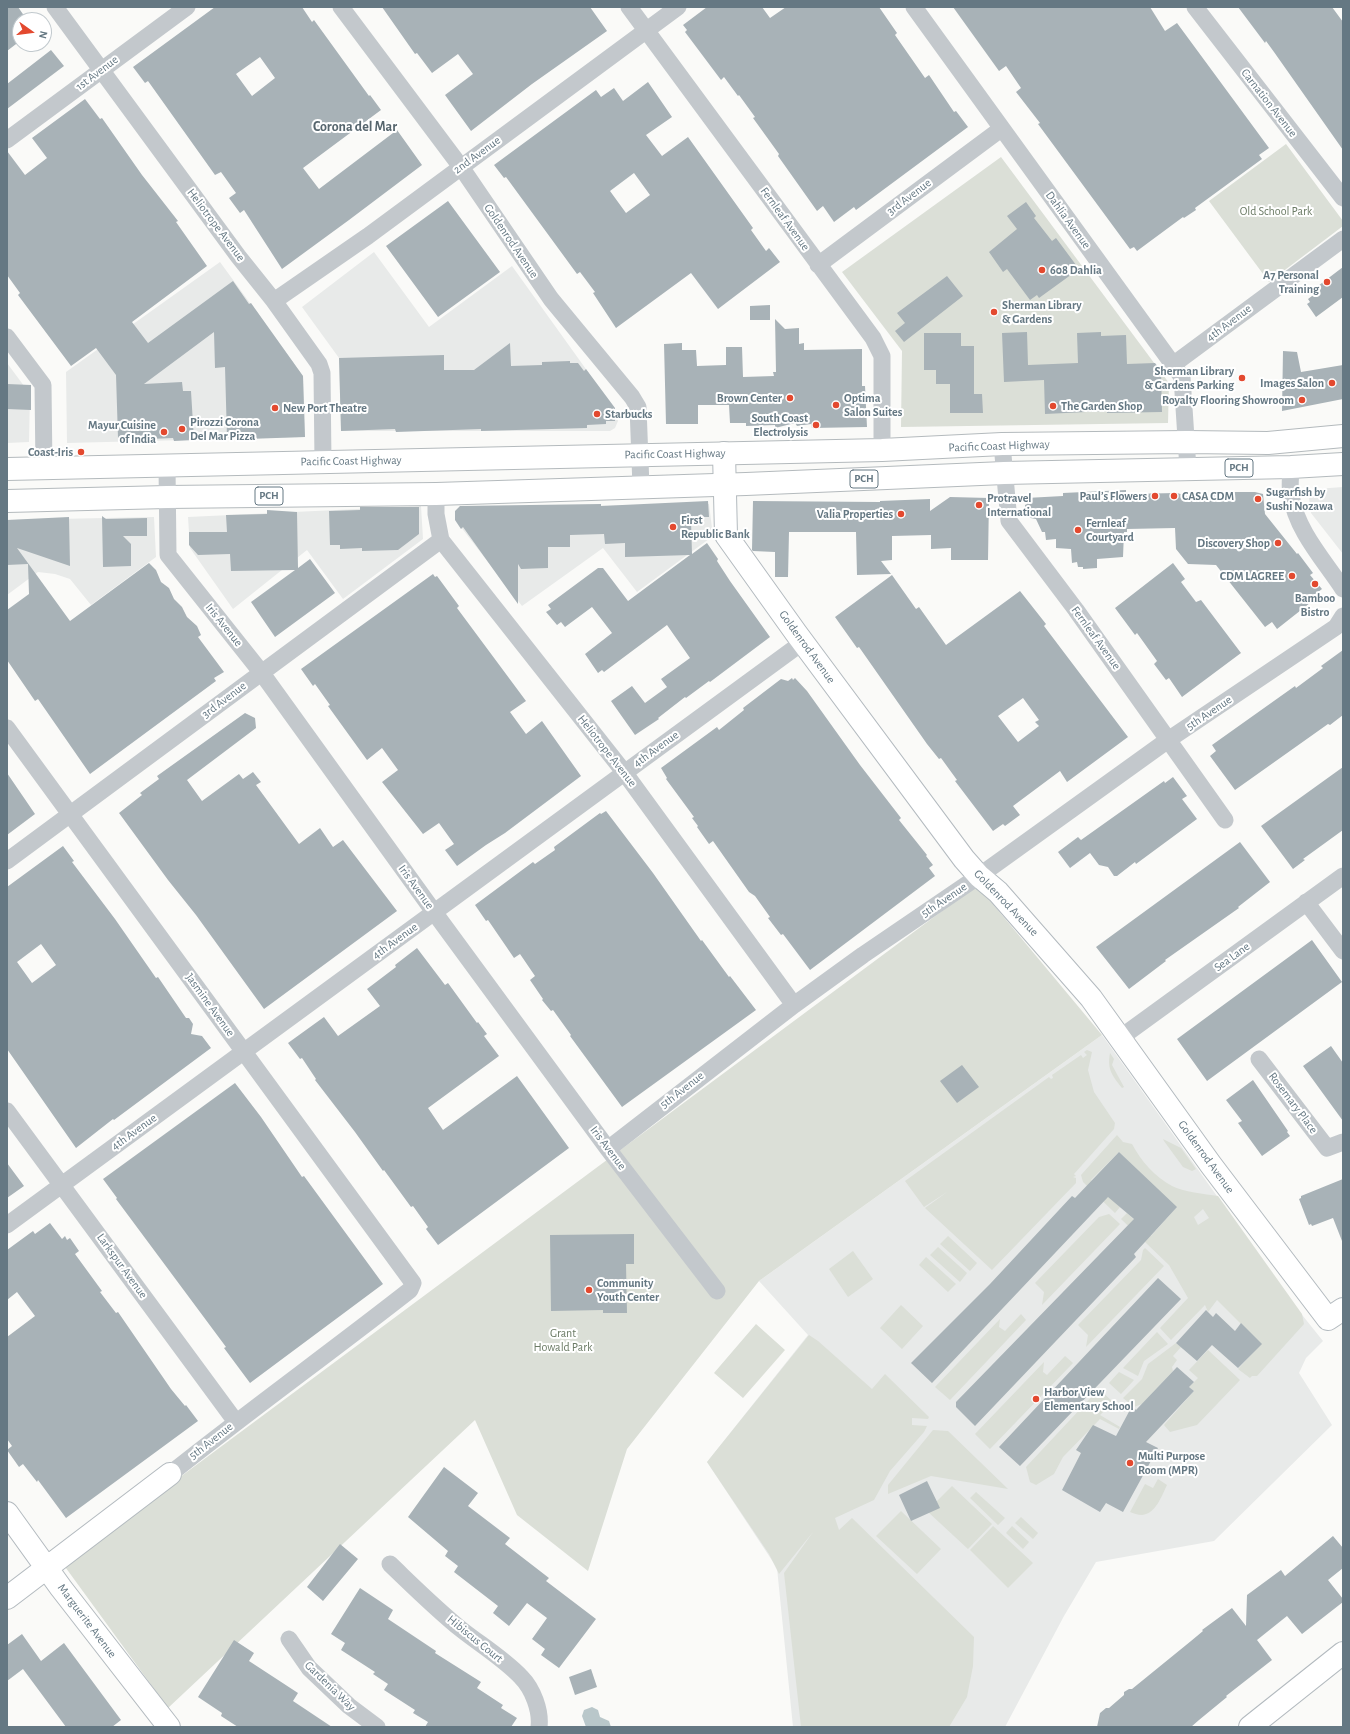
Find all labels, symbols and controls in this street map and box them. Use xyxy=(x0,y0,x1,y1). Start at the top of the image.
north arrow xyxy=(12,12,52,52)
text: N xyxy=(37,30,49,40)
street label: 1st Avenue xyxy=(73,52,121,94)
street label: Carnation Avenue xyxy=(1238,66,1300,140)
district label: Corona del Mar xyxy=(313,119,397,135)
street label: 2nd Avenue xyxy=(451,133,503,177)
street label: 3rd Avenue xyxy=(884,176,934,218)
street label: Fernleaf Avenue xyxy=(757,184,813,254)
street label: Heliotrope Avenue xyxy=(184,186,248,264)
street label: Dahlia Avenue xyxy=(1042,188,1094,252)
street label: Goldenrod Avenue xyxy=(481,201,541,281)
park label: Old School Park xyxy=(1240,204,1312,218)
place label: 608 Dahlia xyxy=(1050,263,1102,277)
marker: 608 Dahlia xyxy=(1037,265,1047,275)
place label: A7 Personal Training xyxy=(1263,268,1319,296)
marker: A7 Personal Training xyxy=(1322,277,1332,287)
place label: Sherman Library & Gardens xyxy=(1002,298,1082,326)
street label: 4th Avenue xyxy=(1204,301,1254,345)
marker: Sherman Library & Gardens xyxy=(989,307,999,317)
place label: Sherman Library & Gardens Parking xyxy=(1144,364,1234,392)
marker: Sherman Library & Gardens Parking xyxy=(1237,373,1247,383)
place label: Images Salon xyxy=(1260,376,1324,390)
marker: Images Salon xyxy=(1327,378,1337,388)
place label: Brown Center xyxy=(717,391,782,405)
place label: Optima Salon Suites xyxy=(844,391,902,419)
marker: Brown Center xyxy=(785,393,795,403)
place label: Royalty Flooring Showroom xyxy=(1162,393,1294,407)
marker: Royalty Flooring Showroom xyxy=(1297,395,1307,405)
place label: The Garden Shop xyxy=(1061,399,1142,413)
marker: Optima Salon Suites xyxy=(831,400,841,410)
place label: New Port Theatre xyxy=(283,401,367,415)
marker: The Garden Shop xyxy=(1048,401,1058,411)
marker: New Port Theatre xyxy=(270,403,280,413)
place label: Starbucks xyxy=(605,407,652,421)
marker: Starbucks xyxy=(592,409,602,419)
place label: South Coast Electrolysis xyxy=(751,411,808,439)
place label: Pirozzi Corona Del Mar Pizza xyxy=(190,415,259,443)
place label: Mayur Cuisine of India xyxy=(88,418,156,446)
marker: South Coast Electrolysis xyxy=(811,420,821,430)
marker: Pirozzi Corona Del Mar Pizza xyxy=(177,424,187,434)
marker: Mayur Cuisine of India xyxy=(159,427,169,437)
street label: Pacific Coast Highway xyxy=(948,437,1050,455)
place label: Coast-Iris xyxy=(28,445,73,459)
street label: Pacific Coast Highway xyxy=(624,446,726,462)
marker: Coast-Iris xyxy=(76,447,86,457)
street label: Pacific Coast Highway xyxy=(300,453,402,469)
road number: PCH xyxy=(1225,459,1253,477)
road number: PCH xyxy=(850,470,878,488)
place label: Sugarfish by Sushi Nozawa xyxy=(1266,485,1333,513)
road number: PCH xyxy=(255,487,283,505)
place label: Paul’s Flowers xyxy=(1079,489,1147,503)
place label: CASA CDM xyxy=(1182,489,1234,503)
place label: Protravel International xyxy=(987,491,1051,519)
marker: Paul’s Flowers xyxy=(1150,491,1160,501)
marker: CASA CDM xyxy=(1169,491,1179,501)
marker: Sugarfish by Sushi Nozawa xyxy=(1253,494,1263,504)
marker: Protravel International xyxy=(974,500,984,510)
place label: Valia Properties xyxy=(817,507,893,521)
marker: Valia Properties xyxy=(896,509,906,519)
place label: First Republic Bank xyxy=(681,513,750,541)
place label: Fernleaf Courtyard xyxy=(1086,516,1134,544)
marker: First Republic Bank xyxy=(668,522,678,532)
marker: Fernleaf Courtyard xyxy=(1073,525,1083,535)
place label: Discovery Shop xyxy=(1197,536,1270,550)
marker: Discovery Shop xyxy=(1273,538,1283,548)
place label: CDM LAGREE xyxy=(1220,569,1284,583)
marker: CDM LAGREE xyxy=(1287,571,1297,581)
marker: Bamboo Bistro xyxy=(1310,579,1320,589)
place label: Bamboo Bistro xyxy=(1295,591,1335,619)
street label: Iris Avenue xyxy=(202,601,246,649)
street label: Fernleaf Avenue xyxy=(1068,603,1124,673)
street label: Goldenrod Avenue xyxy=(776,608,838,686)
street label: 3rd Avenue xyxy=(199,679,249,721)
street label: 5th Avenue xyxy=(1183,692,1235,734)
street label: Heliotrope Avenue xyxy=(574,712,640,790)
street label: 4th Avenue xyxy=(630,728,682,770)
street label: Iris Avenue xyxy=(395,862,437,912)
street label: Goldenrod Avenue xyxy=(971,867,1041,939)
street label: 5th Avenue xyxy=(918,879,970,921)
street label: 4th Avenue xyxy=(369,920,421,962)
street label: Sea Lane xyxy=(1211,939,1253,975)
street label: Jasmine Avenue xyxy=(182,971,238,1039)
street label: 5th Avenue xyxy=(657,1068,707,1112)
street label: Rosemary Place xyxy=(1265,1069,1321,1137)
street label: 4th Avenue xyxy=(108,1111,160,1153)
street label: Goldenrod Avenue xyxy=(1175,1118,1237,1196)
street label: Iris Avenue xyxy=(587,1123,629,1173)
street label: Larkspur Avenue xyxy=(93,1231,151,1301)
place label: Community Youth Center xyxy=(597,1276,659,1304)
marker: Community Youth Center xyxy=(584,1285,594,1295)
park label: Grant Howald Park xyxy=(533,1326,593,1354)
place label: Harbor View Elementary School xyxy=(1044,1385,1134,1413)
marker: Harbor View Elementary School xyxy=(1031,1394,1041,1404)
street label: 5th Avenue xyxy=(186,1419,236,1463)
place label: Multi Purpose Room (MPR) xyxy=(1138,1449,1205,1477)
marker: Multi Purpose Room (MPR) xyxy=(1125,1458,1135,1468)
street label: Marguerite Avenue xyxy=(54,1581,120,1661)
street label: Hibiscus Court xyxy=(444,1612,506,1666)
street label: Gardenia Way xyxy=(302,1658,358,1714)

